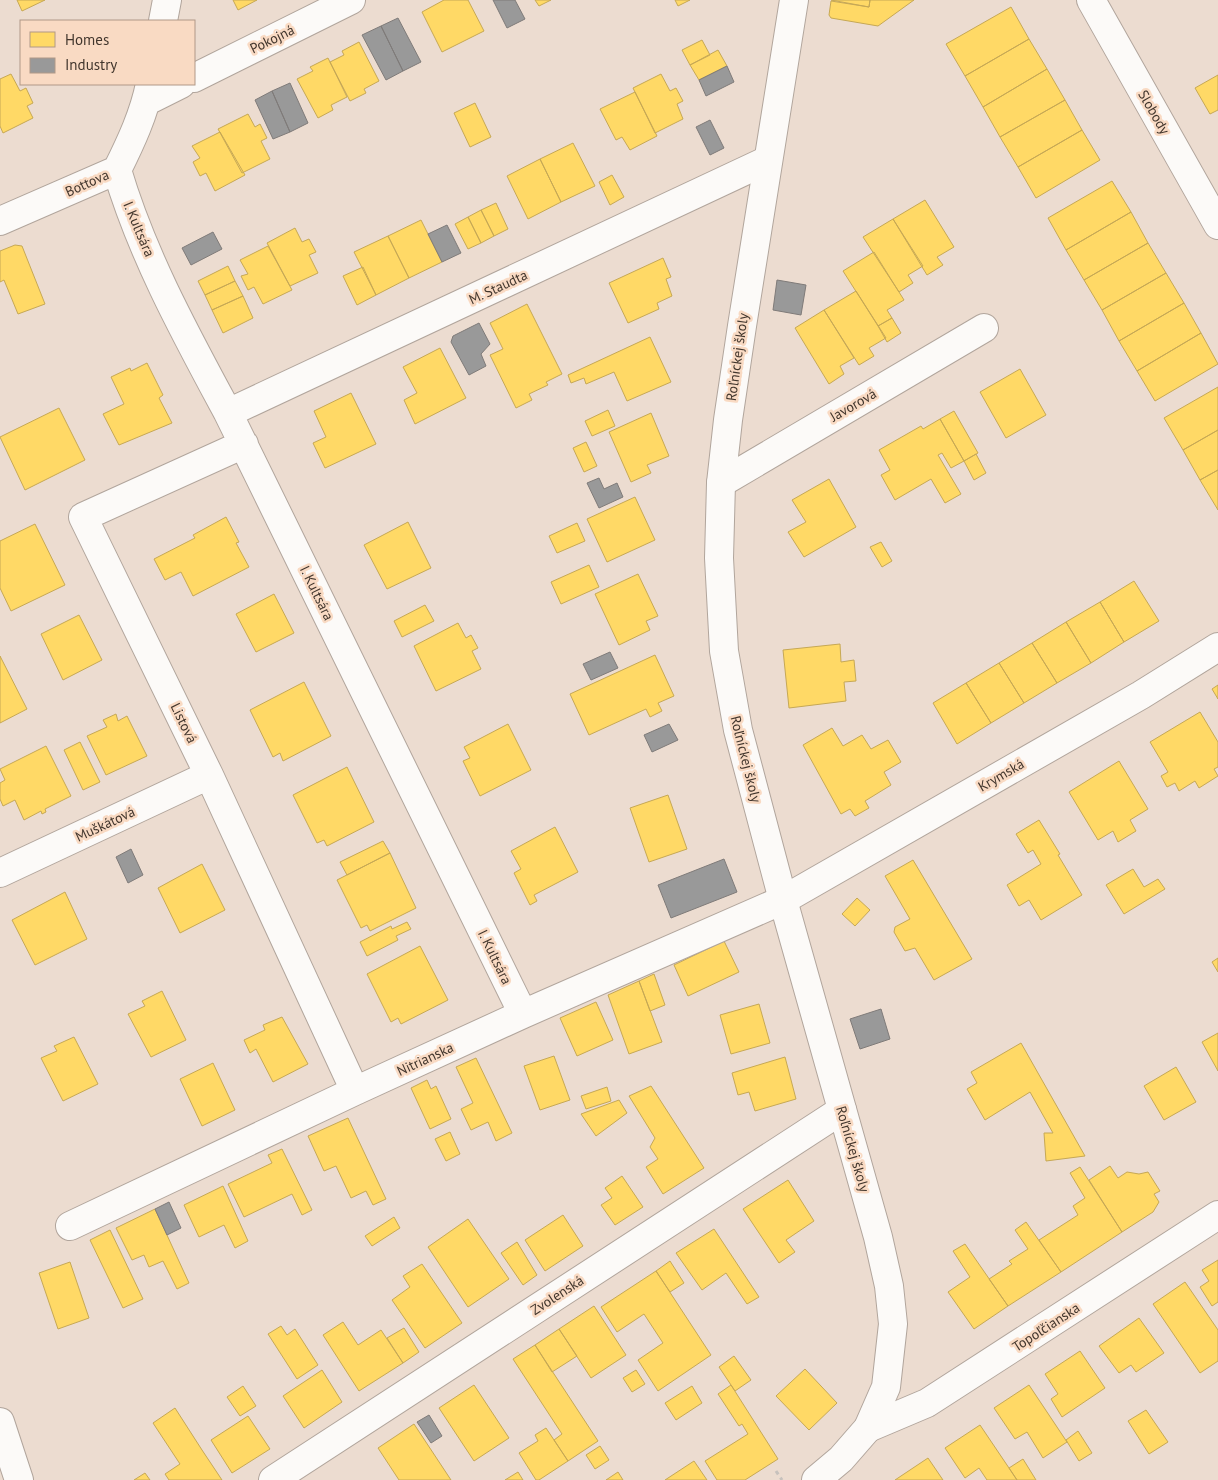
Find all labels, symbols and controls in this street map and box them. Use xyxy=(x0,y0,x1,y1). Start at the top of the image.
legend xyxy=(20,20,195,85)
street label: Pokojná xyxy=(247,21,297,57)
text: Homes xyxy=(65,30,109,49)
text: Industry xyxy=(65,55,117,74)
street label: Slobody xyxy=(1134,87,1174,138)
street label: Bottova xyxy=(62,165,112,201)
street label: I. Kultsára xyxy=(119,198,159,260)
street label: M. Staudta xyxy=(466,266,530,308)
street label: Roľníckej školy xyxy=(722,311,752,402)
street label: Javorová xyxy=(826,384,880,426)
street label: I. Kultsára xyxy=(296,563,338,623)
street label: Listová xyxy=(167,700,201,746)
street label: Roľníckej školy xyxy=(727,714,766,805)
street label: Krymská xyxy=(975,755,1027,795)
street label: Muškátová xyxy=(72,802,138,846)
street label: I. Kultsára xyxy=(474,927,516,987)
street label: Nitrianska xyxy=(394,1038,456,1080)
street label: Roľníckej školy xyxy=(832,1104,874,1195)
street label: Zvolenská xyxy=(527,1271,587,1319)
street label: Topoľčianska xyxy=(1009,1298,1083,1355)

